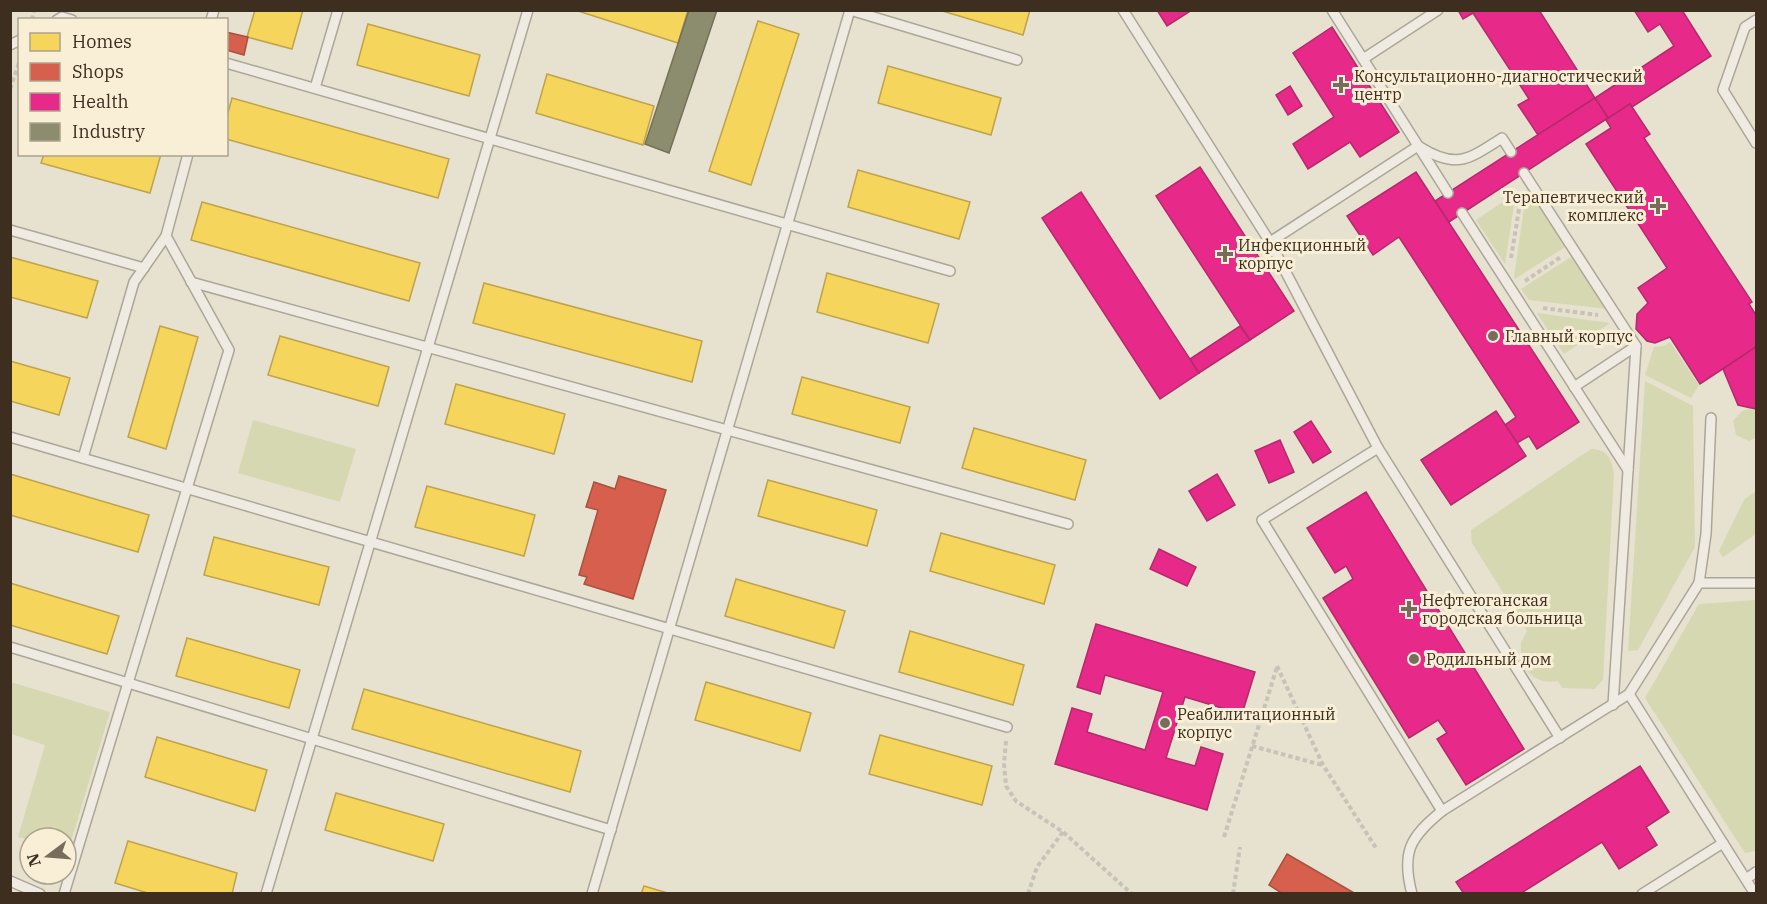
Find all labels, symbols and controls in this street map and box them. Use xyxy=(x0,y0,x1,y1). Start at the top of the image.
legend xyxy=(18,18,228,156)
text: Homes xyxy=(72,30,132,53)
text: Shops xyxy=(72,60,124,83)
place label: Консультационно-диагностический центр xyxy=(1354,66,1643,104)
marker: Консультационно-диагностический центр xyxy=(1332,76,1350,94)
text: Health xyxy=(72,90,129,113)
text: Industry xyxy=(72,120,145,143)
place label: Терапевтический комплекс xyxy=(1503,187,1644,225)
marker: Терапевтический комплекс xyxy=(1649,197,1667,215)
place label: Инфекционный корпус xyxy=(1238,235,1366,273)
marker: Инфекционный корпус xyxy=(1216,245,1234,263)
place label: Главный корпус xyxy=(1505,326,1633,346)
marker: Главный корпус xyxy=(1486,329,1500,343)
place label: Нефтеюганская городская больница xyxy=(1422,590,1583,628)
marker: Нефтеюганская городская больница xyxy=(1400,600,1418,618)
place label: Родильный дом xyxy=(1426,649,1551,669)
marker: Родильный дом xyxy=(1407,652,1421,666)
place label: Реабилитационный корпус xyxy=(1177,704,1336,742)
marker: Реабилитационный корпус xyxy=(1158,716,1172,730)
north arrow xyxy=(18,826,78,886)
text: N xyxy=(22,851,45,869)

